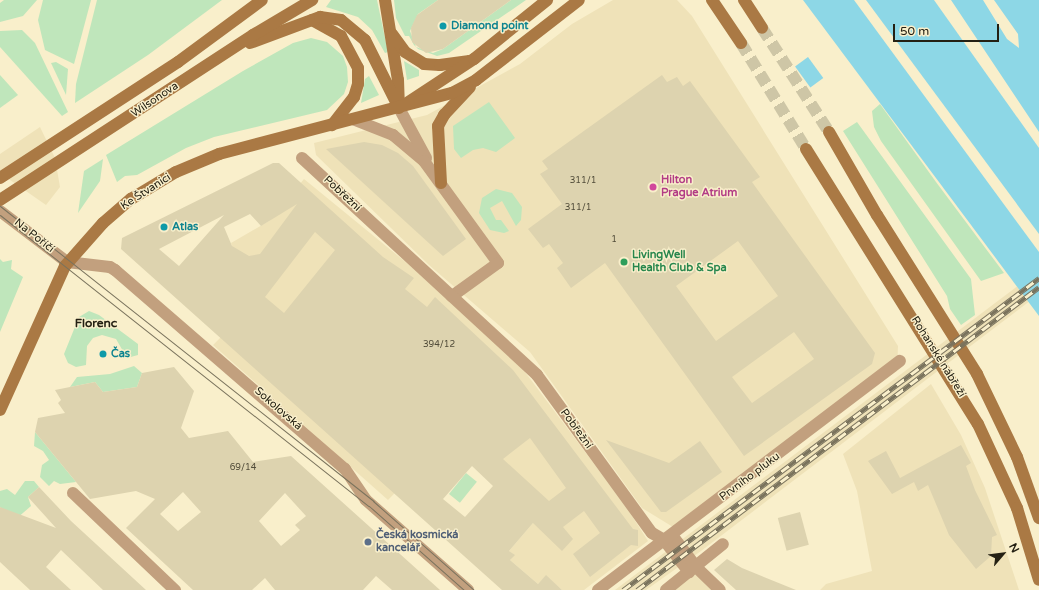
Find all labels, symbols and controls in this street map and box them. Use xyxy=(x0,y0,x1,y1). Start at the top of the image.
scale bar xyxy=(895,16,1001,42)
place label: Diamond point xyxy=(451,19,528,33)
marker: Diamond point xyxy=(438,21,448,31)
text: 50 m xyxy=(900,24,929,38)
street label: Wilsonova xyxy=(129,80,181,120)
street label: Ke Štvanici xyxy=(118,171,174,213)
street label: Pobřežní xyxy=(321,173,363,215)
place label: Hilton Prague Atrium xyxy=(661,174,737,200)
house number: 311/1 xyxy=(570,176,596,186)
marker: Hilton Prague Atrium xyxy=(648,182,658,192)
house number: 311/1 xyxy=(565,203,591,213)
street label: Na Poříčí xyxy=(11,216,57,256)
place label: Atlas xyxy=(172,220,198,234)
marker: Atlas xyxy=(159,222,169,232)
house number: 1 xyxy=(611,235,617,245)
place label: LivingWell Health Club & Spa xyxy=(632,249,727,275)
marker: LivingWell Health Club & Spa xyxy=(619,257,629,267)
street label: Rohanské nábřeží xyxy=(908,314,968,400)
district label: Florenc xyxy=(75,317,117,331)
house number: 394/12 xyxy=(423,340,455,350)
place label: Čas xyxy=(111,347,130,361)
marker: Čas xyxy=(98,349,108,359)
street label: Sokolovská xyxy=(252,385,304,433)
street label: Pobřežní xyxy=(557,406,595,452)
street label: Prvního pluku xyxy=(717,450,783,504)
house number: 69/14 xyxy=(230,463,256,473)
place label: Česká kosmická kancelář xyxy=(376,529,459,555)
north arrow xyxy=(983,534,1023,574)
marker: Česká kosmická kancelář xyxy=(363,537,373,547)
text: N xyxy=(1006,541,1022,555)

